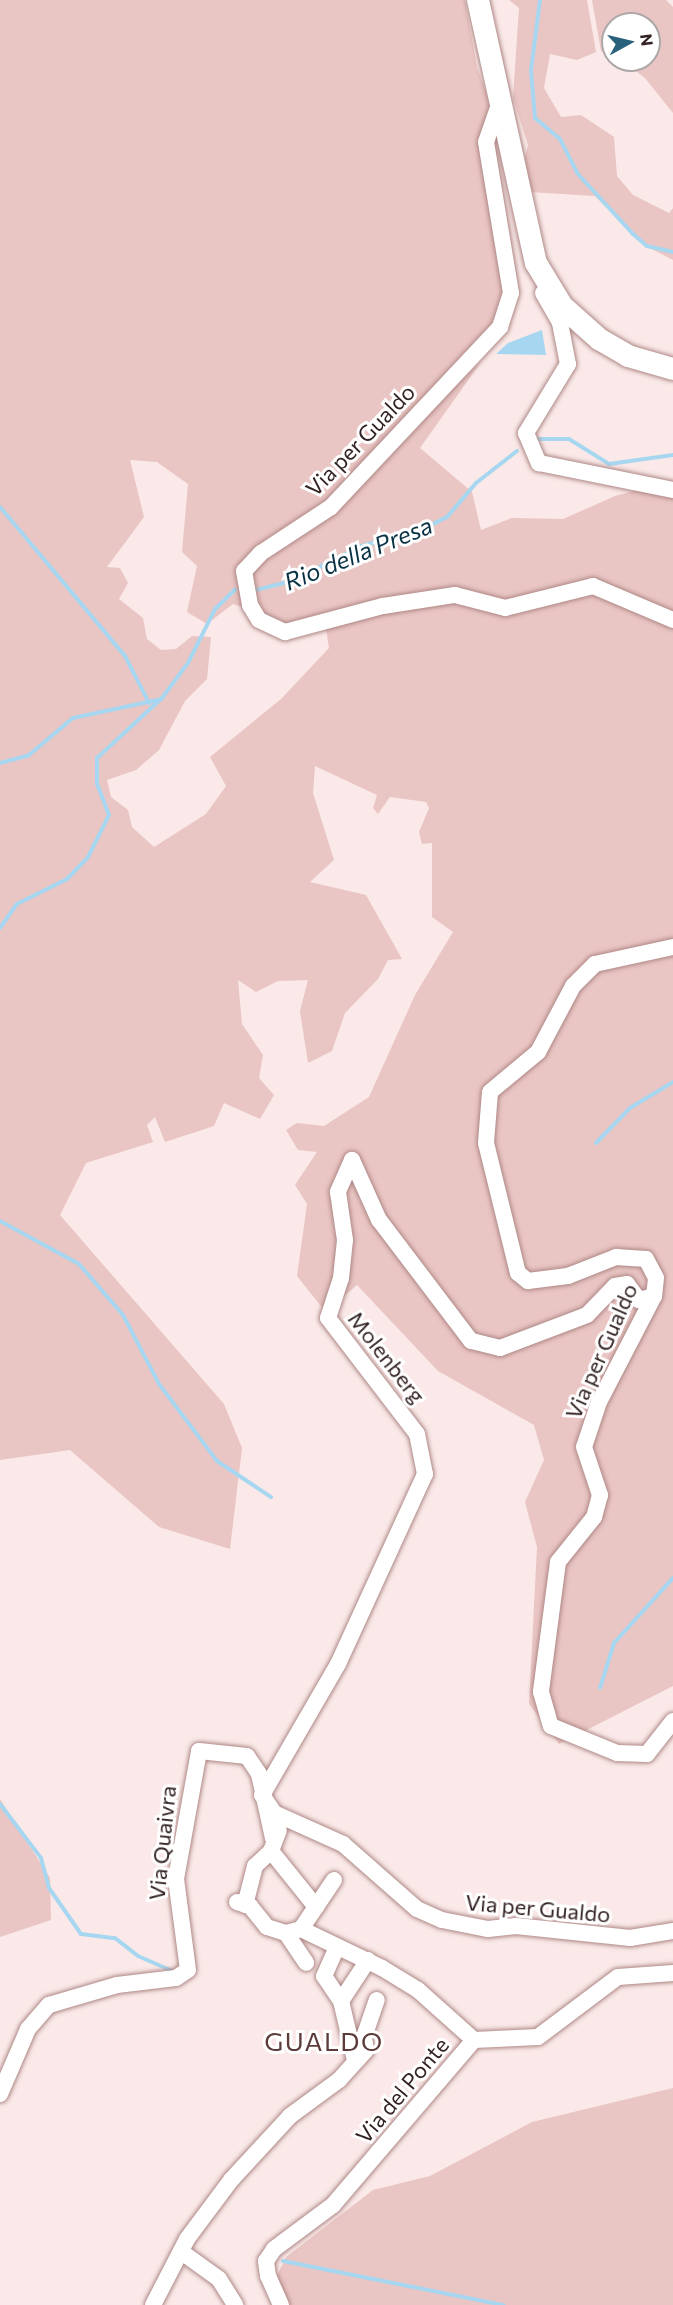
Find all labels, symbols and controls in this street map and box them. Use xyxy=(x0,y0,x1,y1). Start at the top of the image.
north arrow xyxy=(601,12,661,72)
text: N xyxy=(637,32,658,47)
street label: Via per Gualdo xyxy=(300,379,420,501)
water label: Rio della Presa xyxy=(280,510,436,596)
street label: Via per Gualdo xyxy=(559,1279,643,1423)
street label: Molenberg xyxy=(343,1306,431,1408)
street label: Via Quaivra xyxy=(143,1784,181,1902)
street label: Via per Gualdo xyxy=(464,1889,612,1927)
district label: GUALDO xyxy=(264,2025,384,2057)
street label: Via del Ponte xyxy=(350,2032,454,2148)

